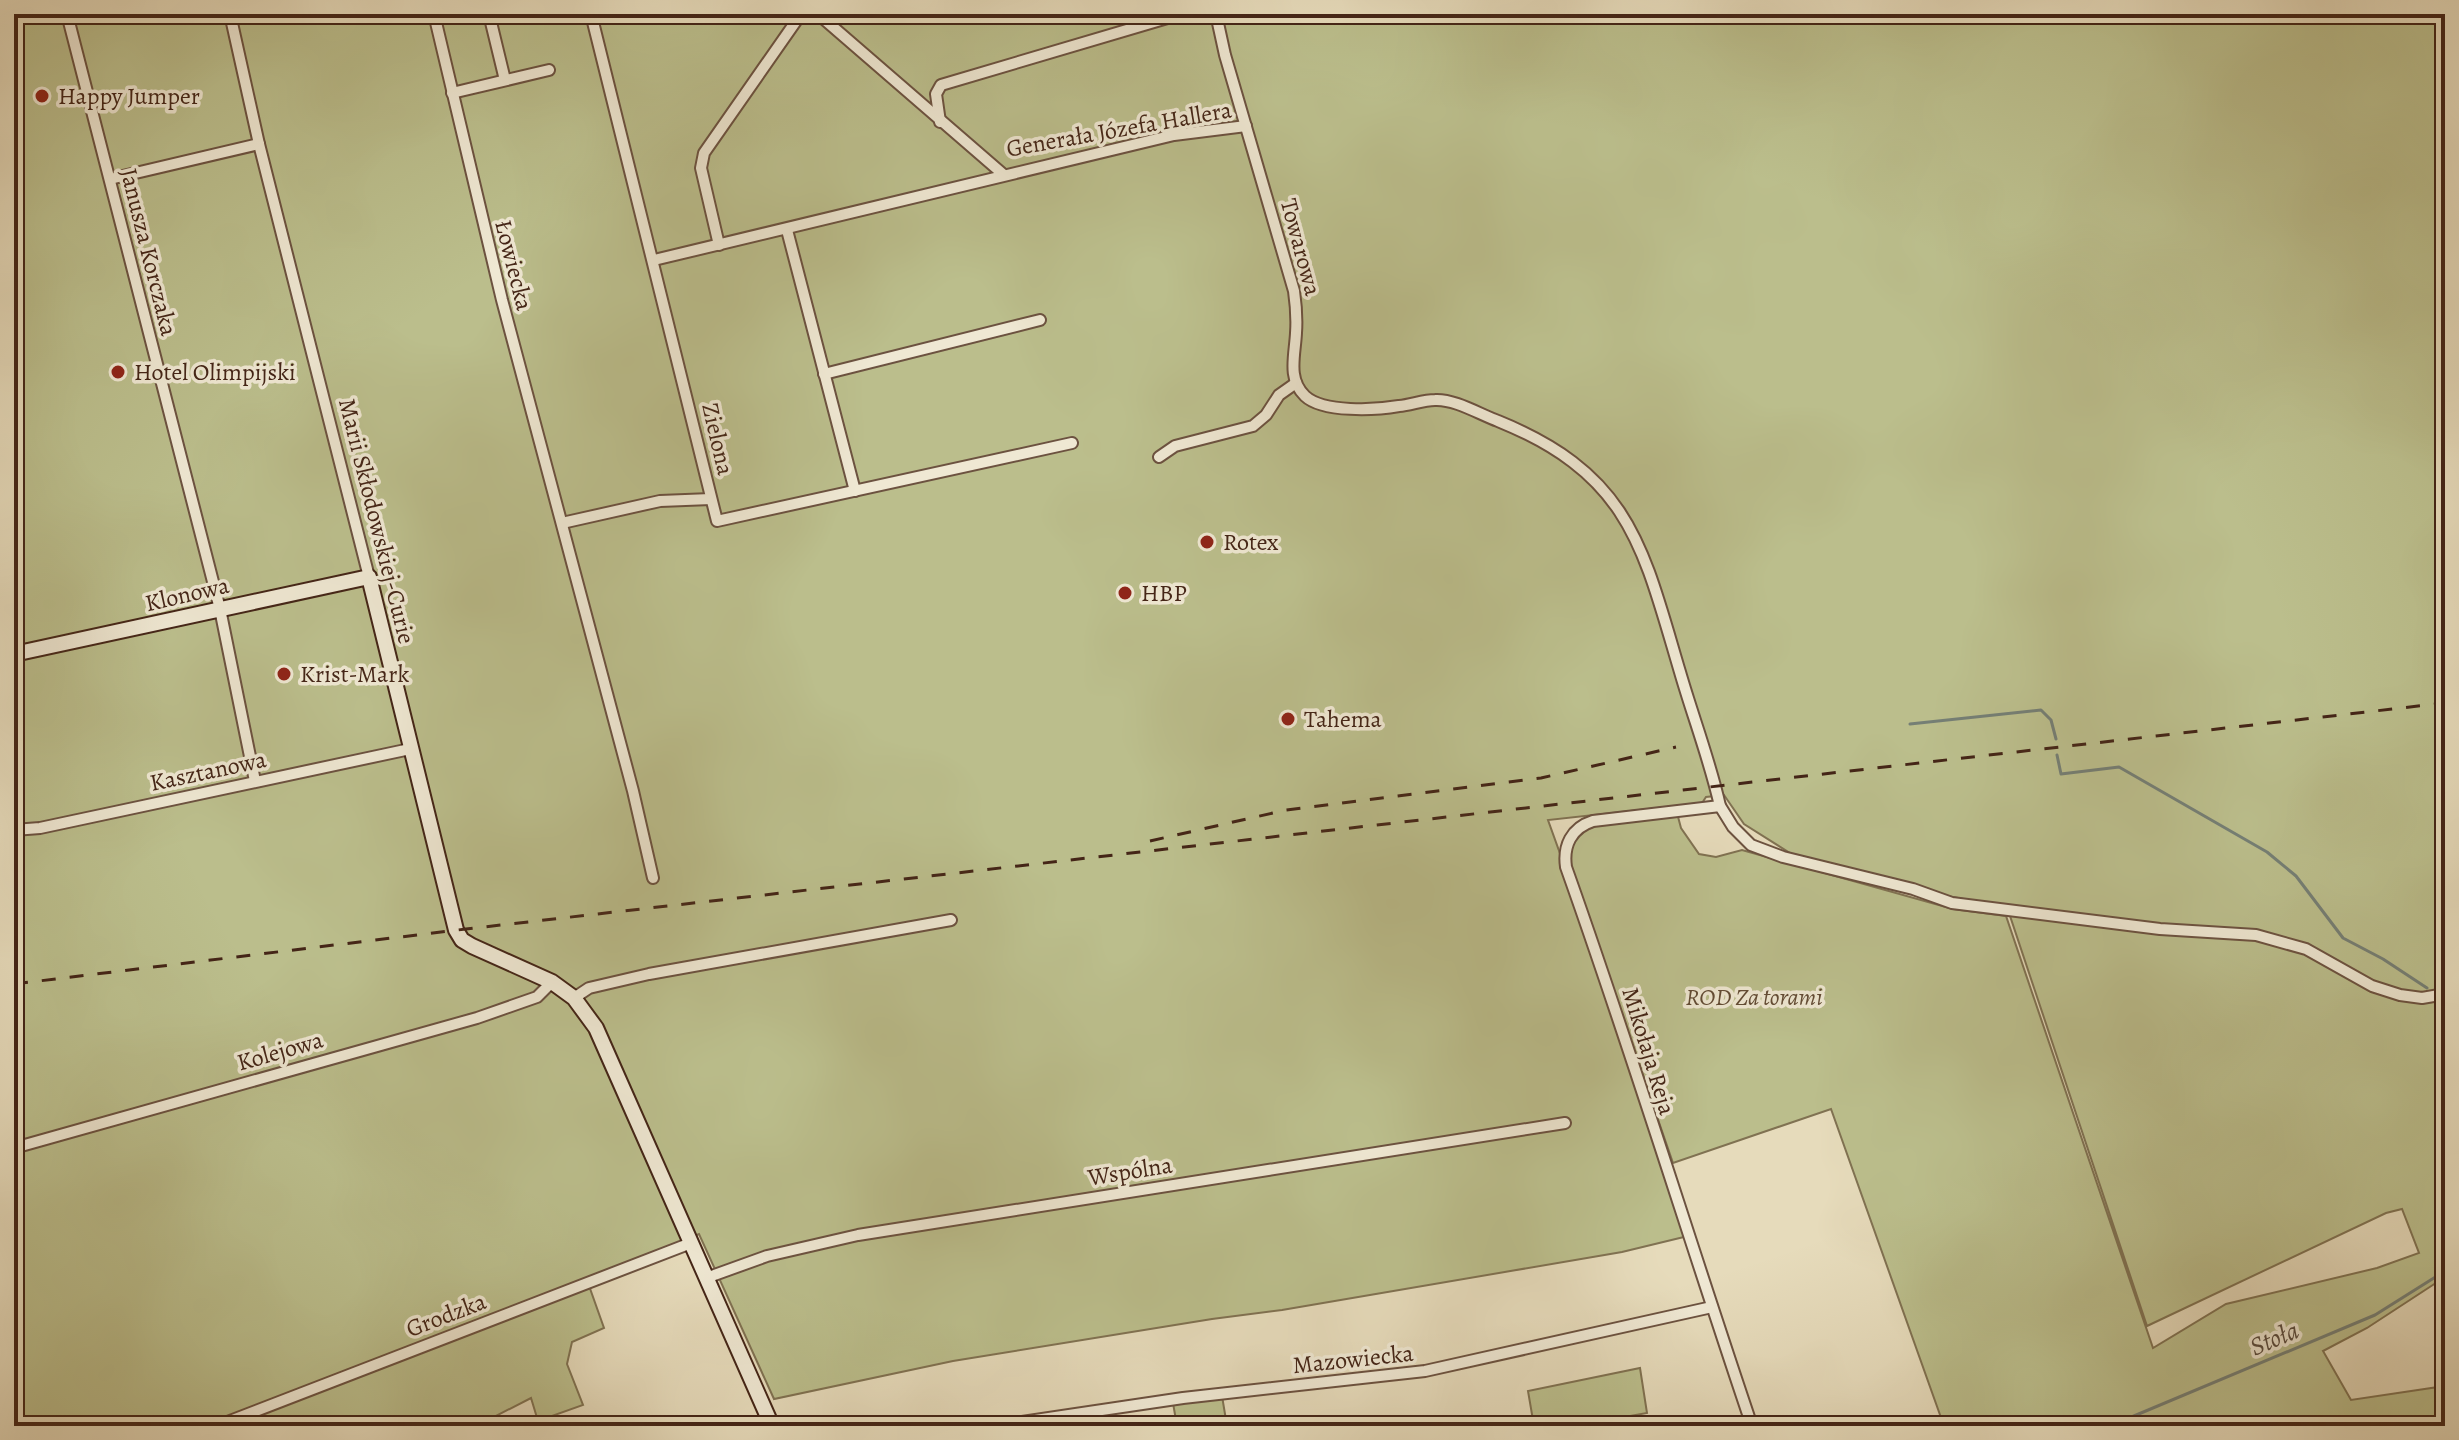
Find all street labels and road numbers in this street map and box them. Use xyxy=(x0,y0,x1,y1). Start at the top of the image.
street label: Generała Józefa Hallera xyxy=(1004,93,1235,165)
street label: Janusza Korczaka xyxy=(113,165,185,340)
street label: Towarowa xyxy=(1273,195,1330,300)
street label: Łowiecka xyxy=(487,216,541,314)
street label: Marii Skłodowskiej-Curie xyxy=(331,395,423,647)
street label: Zielona xyxy=(694,400,742,479)
street label: Klonowa xyxy=(142,569,233,619)
street label: Kasztanowa xyxy=(147,743,270,799)
street label: Mikołaja Reja xyxy=(1614,983,1684,1119)
street label: Kolejowa xyxy=(233,1023,328,1079)
street label: Wspólna xyxy=(1084,1148,1175,1194)
street label: Grodzka xyxy=(402,1285,491,1345)
street label: Mazowiecka xyxy=(1291,1337,1416,1381)

